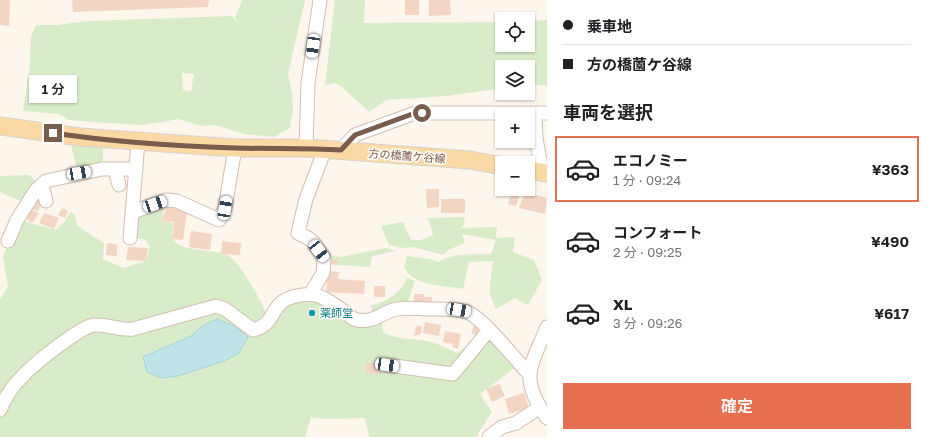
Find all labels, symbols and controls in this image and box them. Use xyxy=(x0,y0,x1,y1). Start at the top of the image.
map controls xyxy=(495,12,535,196)
button: locate xyxy=(495,12,535,52)
text: 乗車地 xyxy=(587,17,632,35)
car xyxy=(305,33,321,59)
text: 方の橋薗ケ谷線 xyxy=(587,55,692,73)
button: layers xyxy=(495,60,535,100)
callout: 1 分 xyxy=(29,75,77,103)
text: 1 分 xyxy=(42,81,64,97)
text: 車両を選択 xyxy=(563,101,653,123)
route start xyxy=(413,104,431,122)
button: + xyxy=(495,108,535,148)
route end xyxy=(44,124,62,142)
street label: 方の橋薗ケ谷線 xyxy=(368,146,446,165)
icon: car xyxy=(565,151,601,187)
text: エコノミー xyxy=(613,151,688,169)
button: − xyxy=(495,156,535,196)
text: ¥363 xyxy=(872,160,909,178)
car xyxy=(66,165,92,181)
text: 1 分 · 09:24 xyxy=(613,172,681,188)
car xyxy=(142,194,168,214)
car xyxy=(217,195,233,221)
icon: car xyxy=(565,223,601,259)
text: コンフォート xyxy=(613,223,703,241)
text: ¥490 xyxy=(871,232,909,250)
car xyxy=(307,238,331,264)
text: 2 分 · 09:25 xyxy=(613,244,682,260)
icon: car xyxy=(565,295,601,331)
text: XL xyxy=(613,295,632,313)
car xyxy=(446,302,472,318)
text: ¥617 xyxy=(874,304,909,322)
place label: 薬師堂 xyxy=(320,306,353,319)
marker: 薬師堂 xyxy=(307,308,317,318)
text: 3 分 · 09:26 xyxy=(613,315,683,331)
car xyxy=(374,357,400,373)
button: 確定 xyxy=(563,383,911,429)

